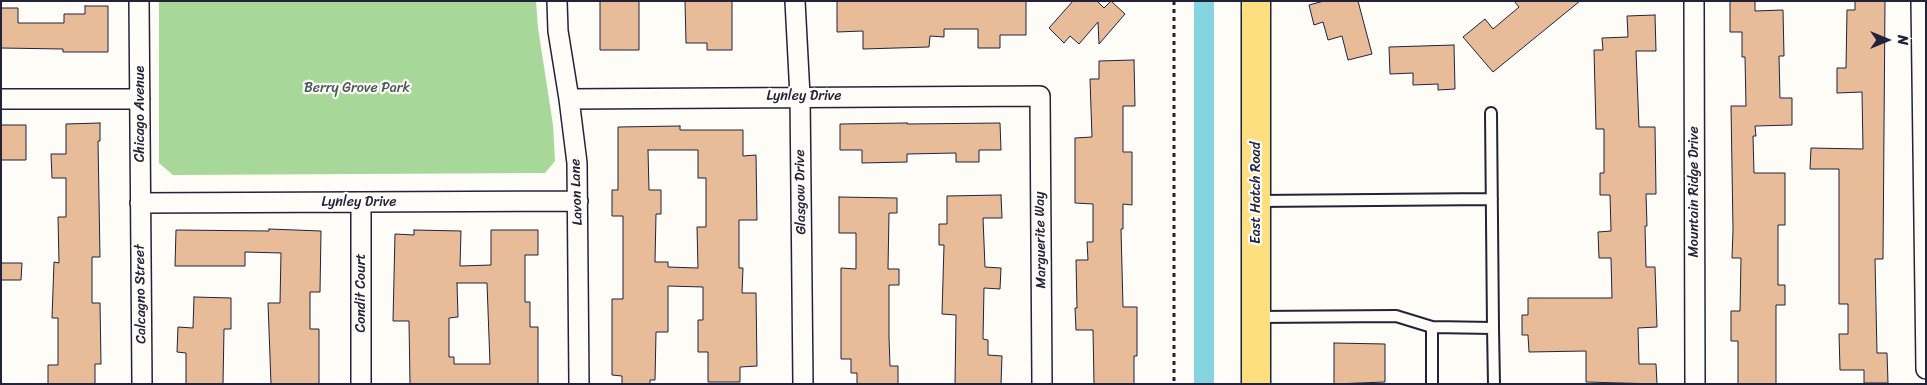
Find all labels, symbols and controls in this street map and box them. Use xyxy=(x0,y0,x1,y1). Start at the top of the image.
north arrow xyxy=(1862,15,1912,65)
text: N xyxy=(1890,35,1915,45)
street label: Chicago Avenue xyxy=(132,66,148,162)
park label: Berry Grove Park xyxy=(304,80,410,96)
street label: Lynley Drive xyxy=(766,88,842,104)
street label: Mountain Ridge Drive xyxy=(1686,126,1702,258)
street label: East Hatch Road xyxy=(1248,142,1264,244)
street label: Glasgow Drive xyxy=(792,149,810,235)
street label: Lavon Lane xyxy=(567,158,587,226)
street label: Marguerite Way xyxy=(1032,191,1050,289)
street label: Lynley Drive xyxy=(321,194,397,210)
street label: Calcagno Street xyxy=(132,244,150,344)
street label: Condit Court xyxy=(353,253,369,333)

